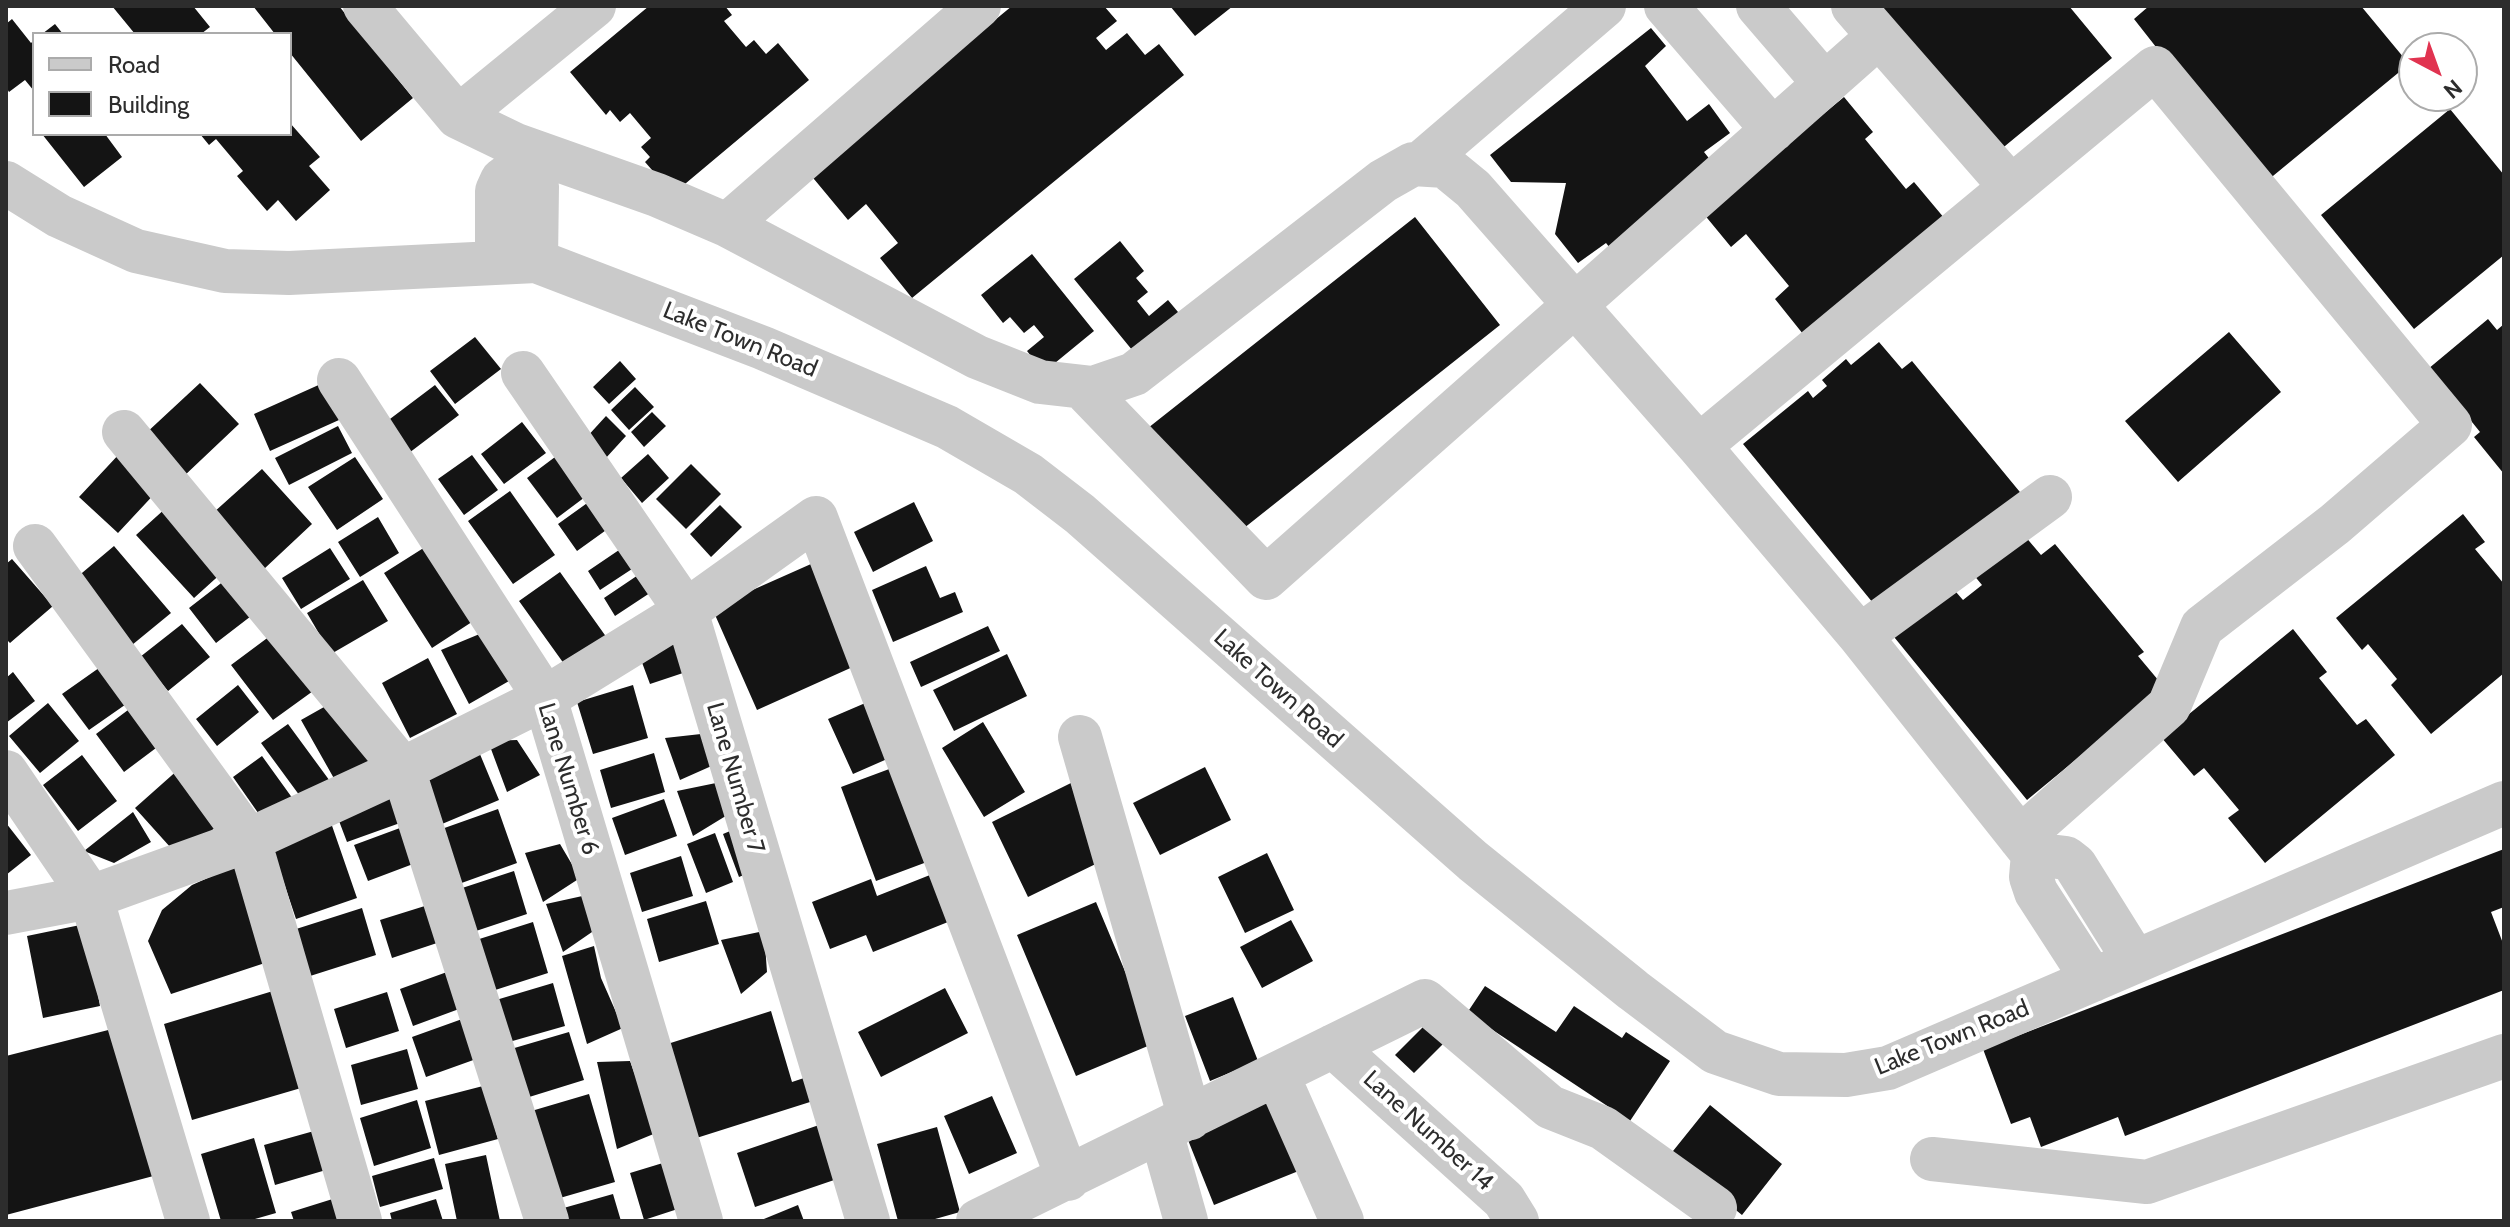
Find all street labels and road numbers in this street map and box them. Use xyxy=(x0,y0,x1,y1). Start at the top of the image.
street label: Lake Town Road xyxy=(659,296,821,384)
street label: Lake Town Road xyxy=(1208,624,1348,754)
street label: Lane Number 7 xyxy=(700,699,770,857)
street label: Lane Number 6 xyxy=(531,700,605,858)
street label: Lake Town Road xyxy=(1871,994,2033,1082)
street label: Lane Number 14 xyxy=(1357,1065,1499,1197)

